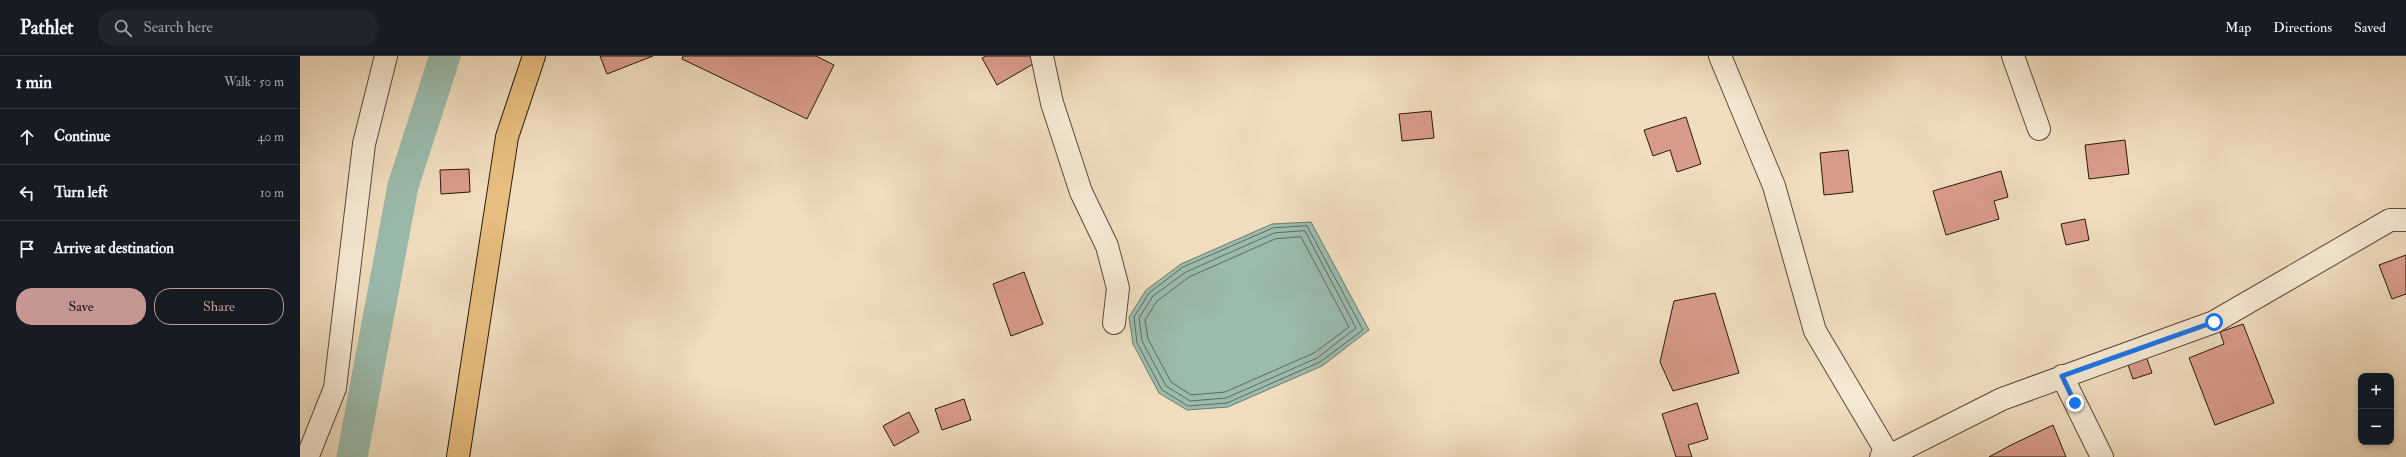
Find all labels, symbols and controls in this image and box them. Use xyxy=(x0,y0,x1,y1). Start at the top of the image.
search box xyxy=(98,10,378,46)
text: Pathlet xyxy=(20,16,74,40)
icon: search xyxy=(112,17,134,39)
text: Search here xyxy=(144,18,213,37)
text: Map xyxy=(2225,19,2251,36)
text: Directions xyxy=(2273,19,2332,36)
text: Saved xyxy=(2354,19,2386,36)
text: 1 min xyxy=(16,72,52,93)
text: Walk · 50 m xyxy=(224,74,284,90)
icon: ahead xyxy=(16,126,38,148)
text: Continue xyxy=(54,127,110,146)
text: 40 m xyxy=(258,129,284,145)
icon: left xyxy=(16,182,38,204)
text: Turn left xyxy=(54,183,108,202)
text: 10 m xyxy=(260,185,284,201)
icon: arrive xyxy=(16,238,38,260)
text: Arrive at destination xyxy=(54,239,174,258)
button: Save xyxy=(16,288,146,325)
button: Share xyxy=(154,288,284,325)
route start xyxy=(2205,313,2223,331)
map controls xyxy=(2358,373,2394,445)
button: + xyxy=(2358,373,2394,409)
route end xyxy=(2066,394,2084,412)
button: − xyxy=(2358,409,2394,445)

